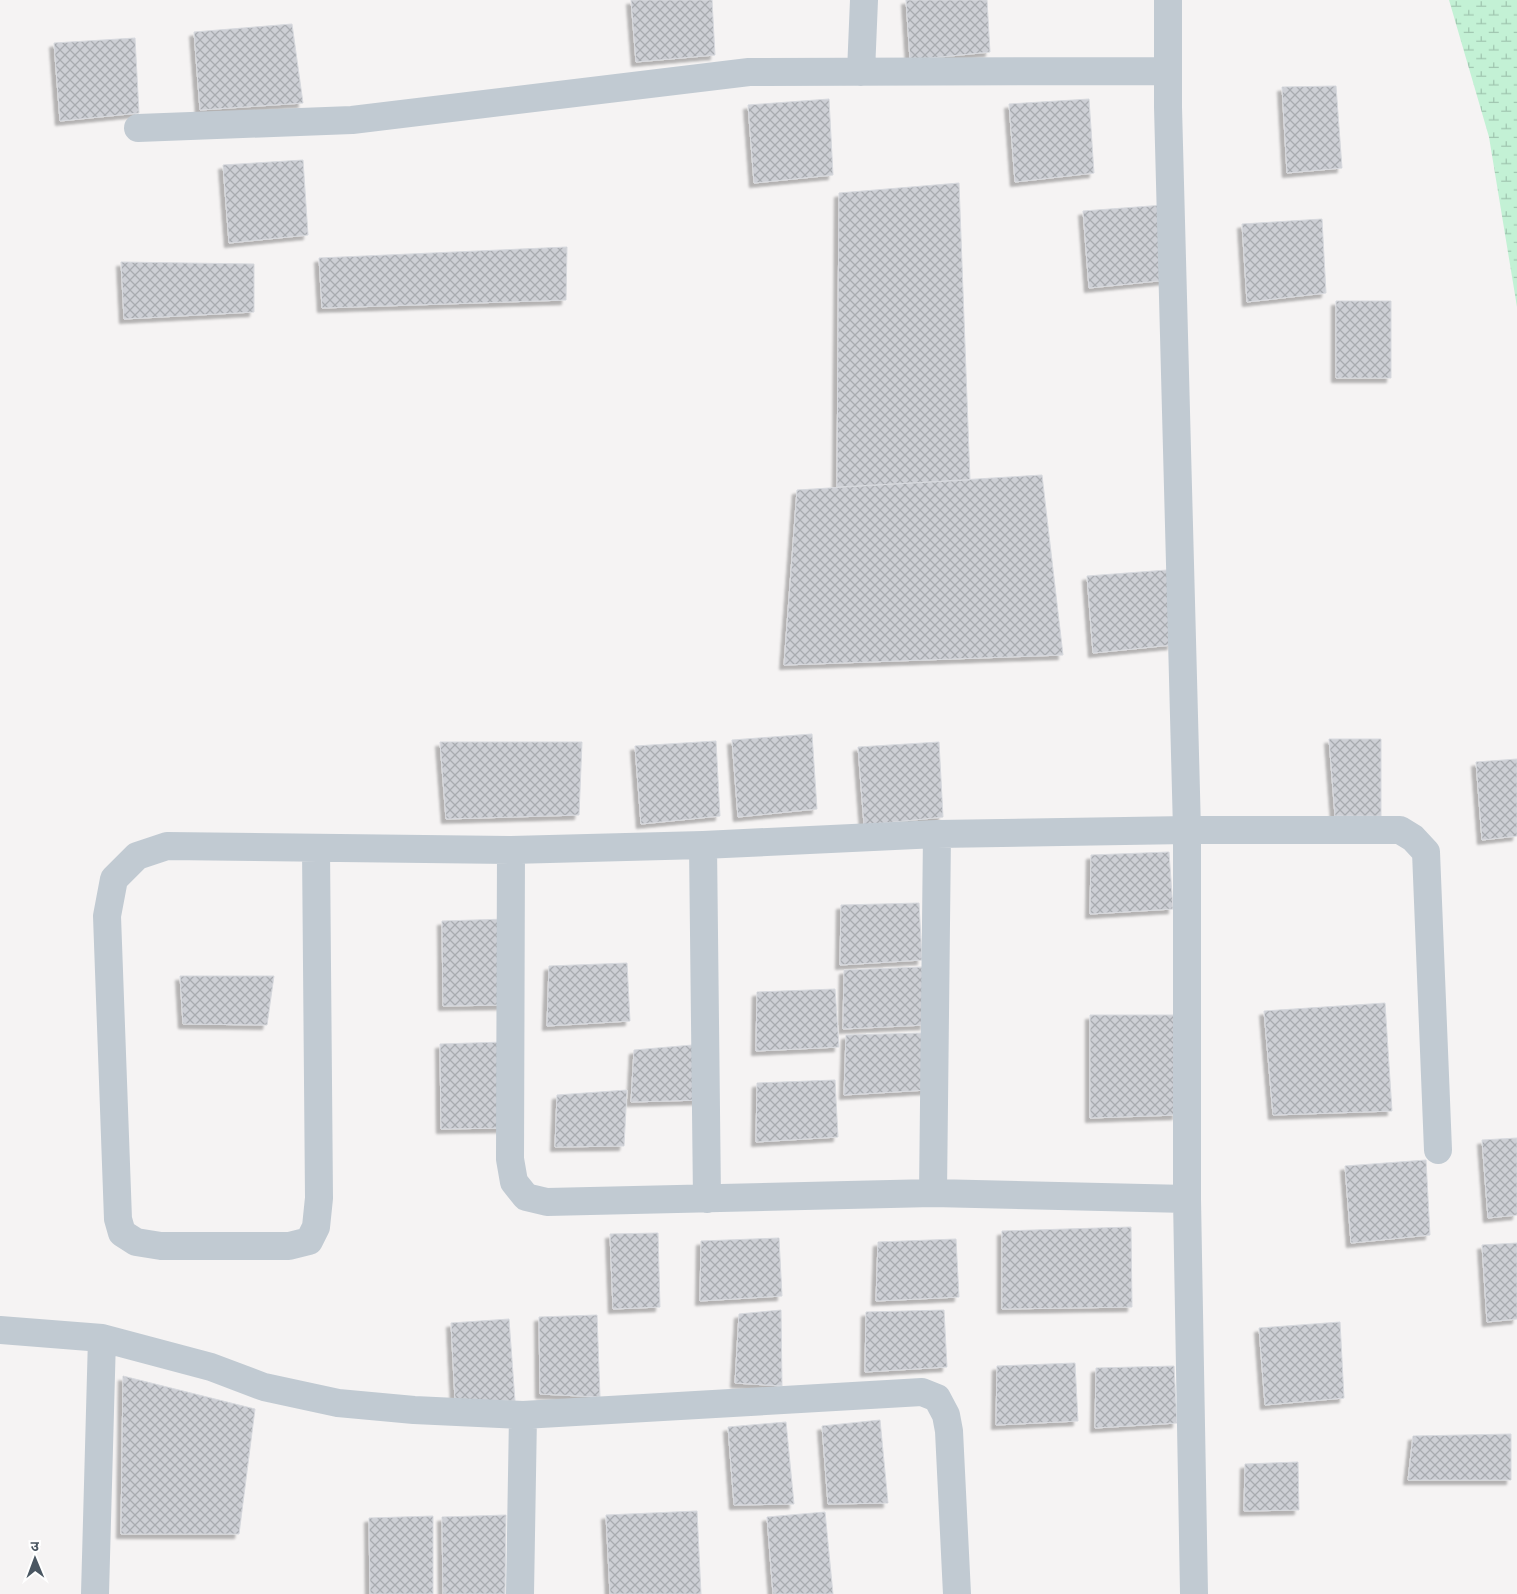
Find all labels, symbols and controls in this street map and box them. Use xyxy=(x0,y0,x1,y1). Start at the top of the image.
north arrow xyxy=(10,1534,60,1584)
text: उ xyxy=(30,1536,40,1555)

